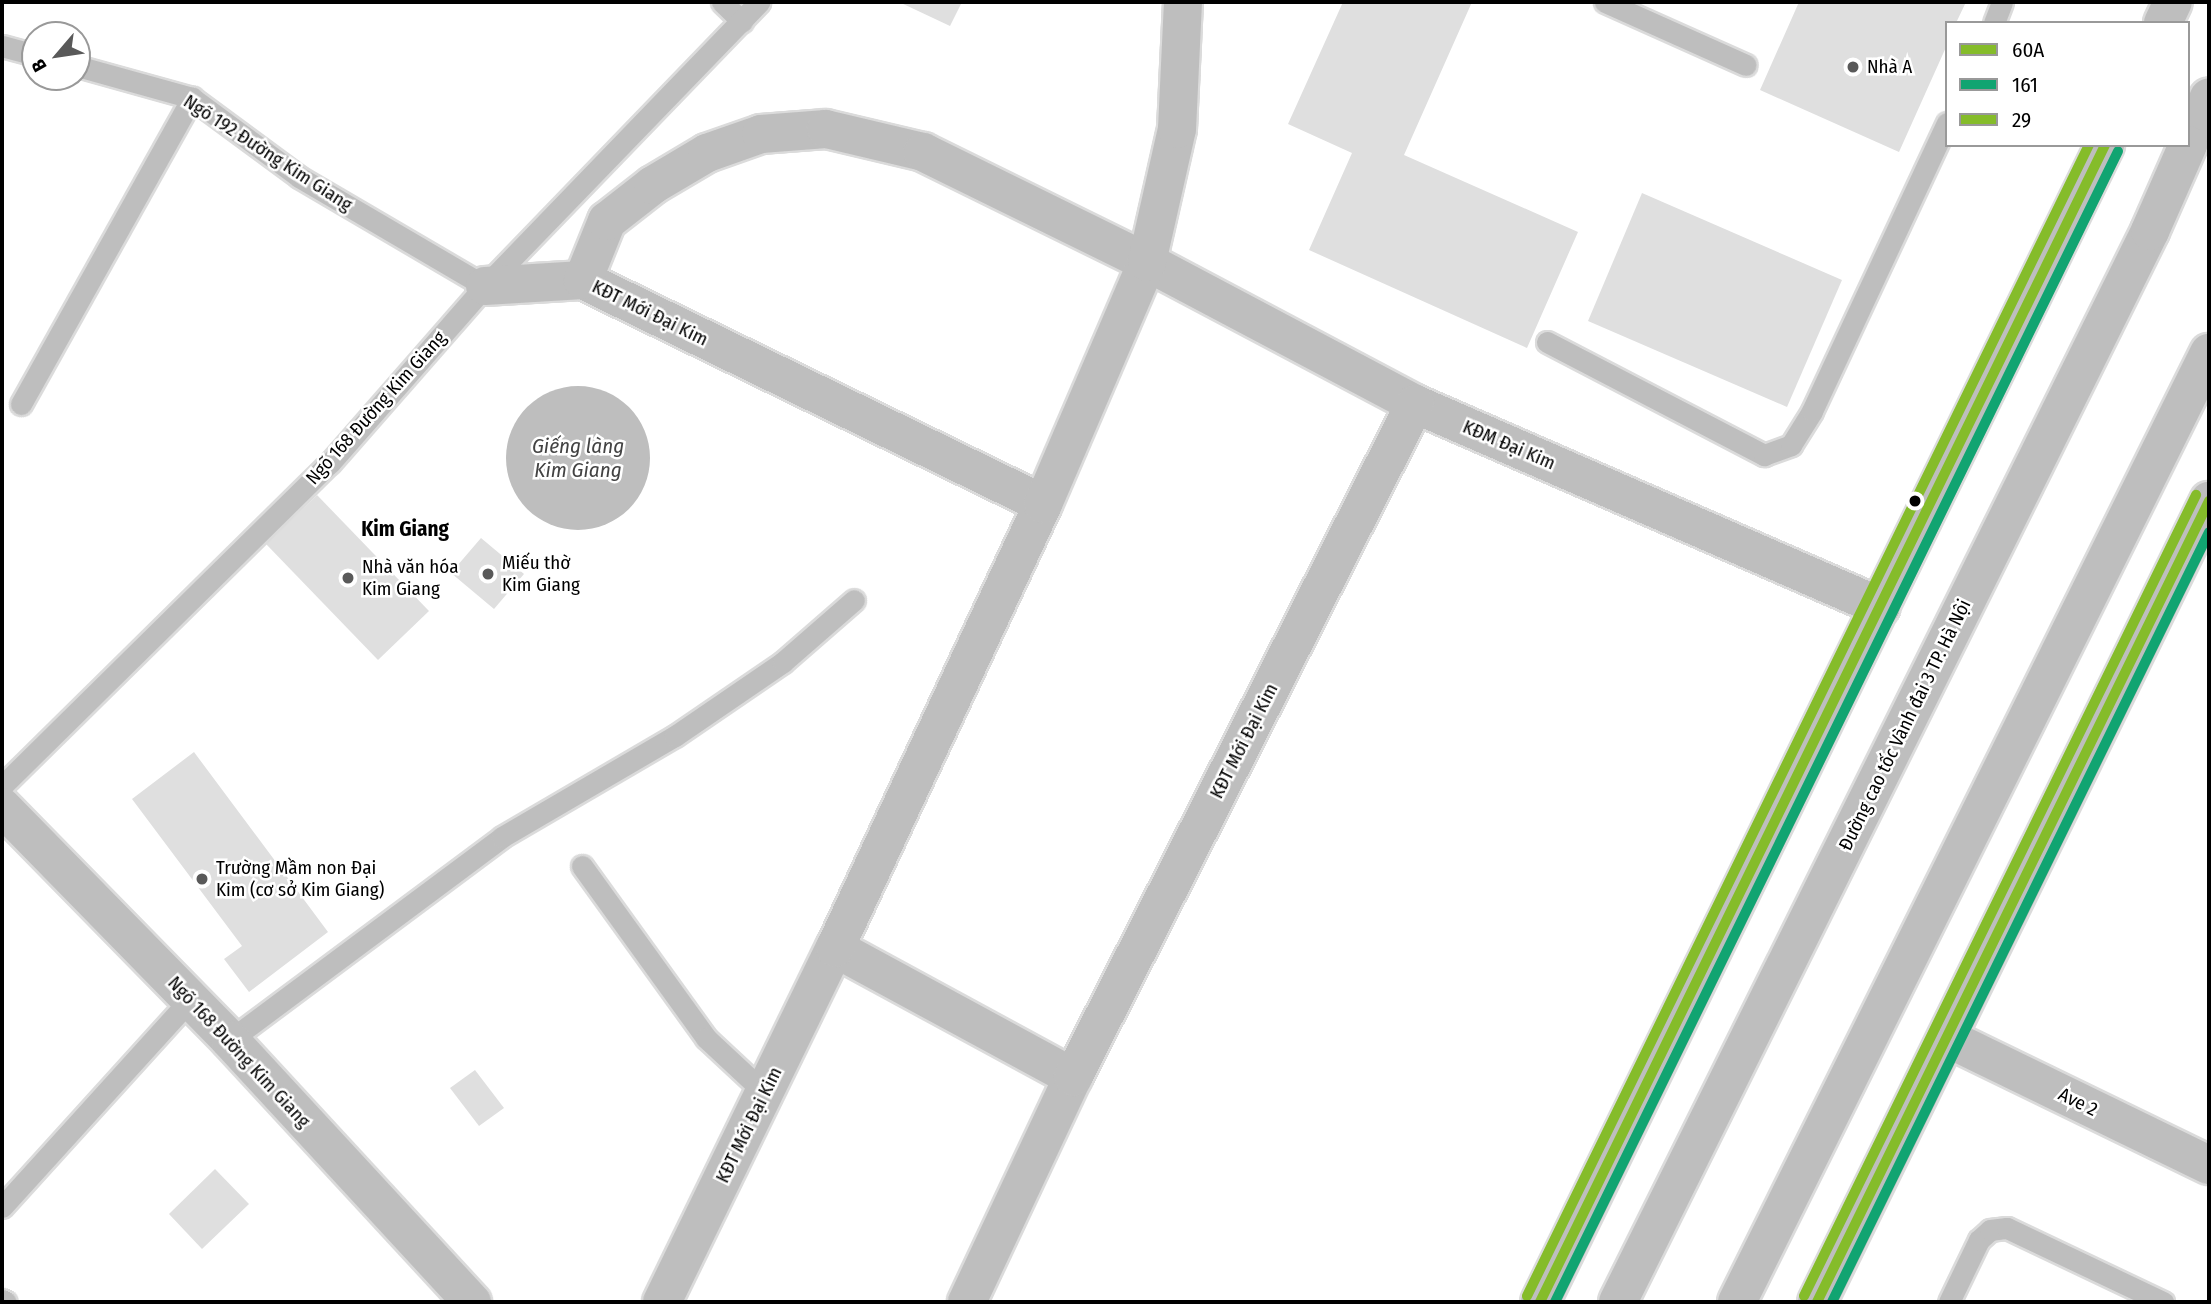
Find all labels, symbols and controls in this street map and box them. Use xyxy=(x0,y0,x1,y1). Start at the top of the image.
north arrow xyxy=(21,21,91,91)
legend xyxy=(1945,21,2190,147)
text: 60A xyxy=(2012,37,2044,63)
text: B xyxy=(26,55,52,76)
place label: Nhà A xyxy=(1867,56,1912,78)
marker: Nhà A xyxy=(1845,59,1861,75)
text: 161 xyxy=(2012,72,2038,98)
street label: Ngõ 192 Đường Kim Giang xyxy=(179,90,357,216)
text: 29 xyxy=(2012,107,2031,133)
street label: KĐT Mới Đại Kim xyxy=(588,275,712,351)
street label: Ngõ 168 Đường Kim Giang xyxy=(301,327,451,489)
street label: KĐM Đại Kim xyxy=(1459,415,1559,475)
water label: Giếng làng Kim Giang xyxy=(532,433,624,483)
unlabelled marker xyxy=(1908,494,1922,508)
district label: Kim Giang xyxy=(361,516,449,542)
place label: Miếu thờ Kim Giang xyxy=(502,552,580,596)
place label: Nhà văn hóa Kim Giang xyxy=(362,556,458,600)
marker: Miếu thờ Kim Giang xyxy=(480,566,496,582)
marker: Nhà văn hóa Kim Giang xyxy=(340,570,356,586)
street label: Đường cao tốc Vành đai 3 TP. Hà Nội xyxy=(1834,596,1976,854)
street label: KĐT Mới Đại Kim xyxy=(1205,680,1283,802)
place label: Trường Mầm non Đại Kim (cơ sở Kim Giang) xyxy=(216,857,384,901)
marker: Trường Mầm non Đại Kim (cơ sở Kim Giang) xyxy=(194,871,210,887)
street label: Ngõ 168 Đường Kim Giang xyxy=(163,972,315,1132)
street label: KĐT Mới Đại Kim xyxy=(711,1063,787,1187)
street label: Ave 2 xyxy=(2055,1083,2101,1121)

